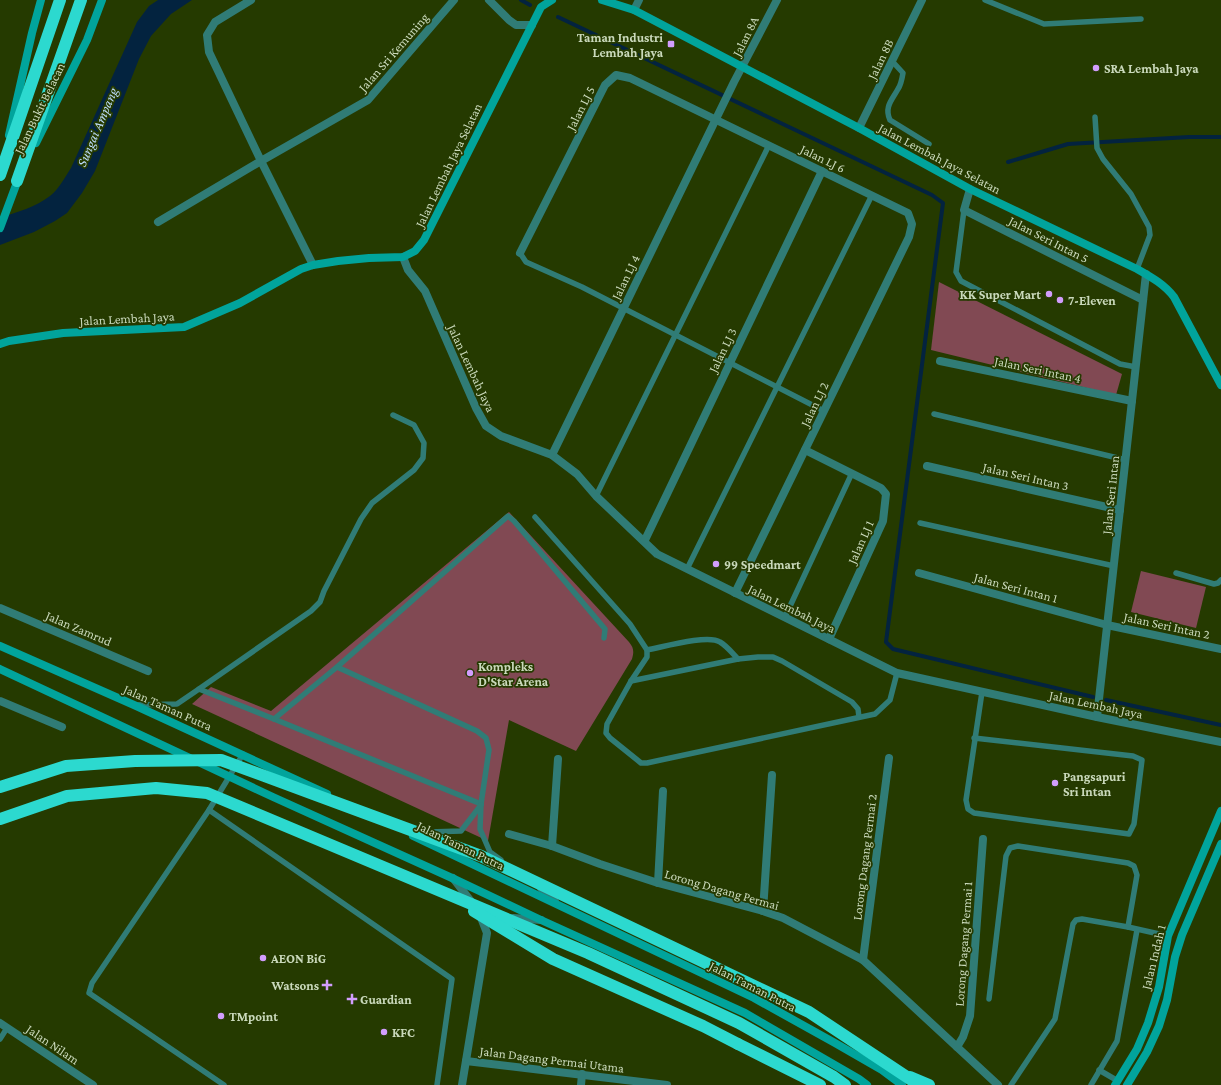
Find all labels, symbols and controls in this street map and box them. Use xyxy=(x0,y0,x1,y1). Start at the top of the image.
street label: Jalan Sri Kemuning xyxy=(354,9,432,95)
street label: Jalan 8A xyxy=(729,13,762,60)
place label: Taman Industri Lembah Jaya xyxy=(577,30,664,60)
street label: Jalan 8B xyxy=(864,37,897,83)
marker: Taman Industri Lembah Jaya xyxy=(666,39,676,49)
street label: Jalan Bukit Belacan xyxy=(10,60,68,157)
place label: SRA Lembah Jaya xyxy=(1104,61,1199,76)
marker: SRA Lembah Jaya xyxy=(1091,63,1101,73)
water label: Sungai Ampang xyxy=(73,84,121,169)
street label: Jalan LJ 5 xyxy=(562,84,598,134)
street label: Jalan Lembah Jaya Selatan xyxy=(411,101,485,231)
street label: Jalan Lembah Jaya Selatan xyxy=(875,119,1003,197)
street label: Jalan LJ 6 xyxy=(797,141,848,176)
street label: Jalan Seri Intan 5 xyxy=(1005,212,1091,266)
street label: Jalan LJ 4 xyxy=(608,252,643,303)
place label: KK Super Mart xyxy=(960,287,1041,302)
marker: KK Super Mart xyxy=(1044,289,1054,299)
place label: 7-Eleven xyxy=(1068,293,1116,308)
marker: 7-Eleven xyxy=(1055,295,1065,305)
street label: Jalan Lembah Jaya xyxy=(78,309,175,329)
street label: Jalan Lembah Jaya xyxy=(444,321,498,415)
street label: Jalan LJ 3 xyxy=(705,326,740,376)
street label: Jalan Seri Intan 4 xyxy=(992,353,1083,386)
street label: Jalan LJ 2 xyxy=(797,379,832,430)
street label: Jalan Seri Intan xyxy=(1099,455,1122,536)
street label: Jalan Seri Intan 3 xyxy=(980,459,1070,494)
street label: Jalan LJ 1 xyxy=(844,518,877,567)
place label: 99 Speedmart xyxy=(724,557,801,572)
marker: 99 Speedmart xyxy=(711,559,721,569)
street label: Jalan Seri Intan 1 xyxy=(971,569,1059,606)
street label: Jalan Lembah Jaya xyxy=(745,580,838,636)
street label: Jalan Zamrud xyxy=(43,607,114,649)
street label: Jalan Seri Intan 2 xyxy=(1121,609,1211,642)
place label: Kompleks D'Star Arena xyxy=(478,659,549,689)
marker: Kompleks D'Star Arena xyxy=(465,668,475,678)
street label: Jalan Taman Putra xyxy=(120,681,214,734)
street label: Jalan Lembah Jaya xyxy=(1047,687,1144,722)
place label: Pangsapuri Sri Intan xyxy=(1063,769,1126,799)
marker: Pangsapuri Sri Intan xyxy=(1050,778,1060,788)
street label: Lorong Dagang Permai 2 xyxy=(849,793,880,921)
street label: Jalan Taman Putra xyxy=(414,817,507,873)
street label: Lorong Dagang Permai xyxy=(663,866,781,913)
street label: Lorong Dagang Permai 1 xyxy=(952,881,975,1007)
street label: Jalan Indah 1 xyxy=(1138,923,1169,992)
place label: AEON BiG xyxy=(270,951,326,966)
marker: AEON BiG xyxy=(258,953,268,963)
street label: Jalan Taman Putra xyxy=(706,958,799,1015)
place label: Watsons xyxy=(271,978,319,993)
marker: Watsons xyxy=(322,980,332,990)
place label: Guardian xyxy=(360,992,412,1007)
marker: Guardian xyxy=(347,994,357,1004)
place label: TMpoint xyxy=(229,1009,278,1024)
marker: TMpoint xyxy=(216,1011,226,1021)
street label: Jalan Nilam xyxy=(23,1021,82,1068)
place label: KFC xyxy=(392,1025,415,1040)
marker: KFC xyxy=(379,1027,389,1037)
street label: Jalan Dagang Permai Utama xyxy=(478,1043,625,1076)

